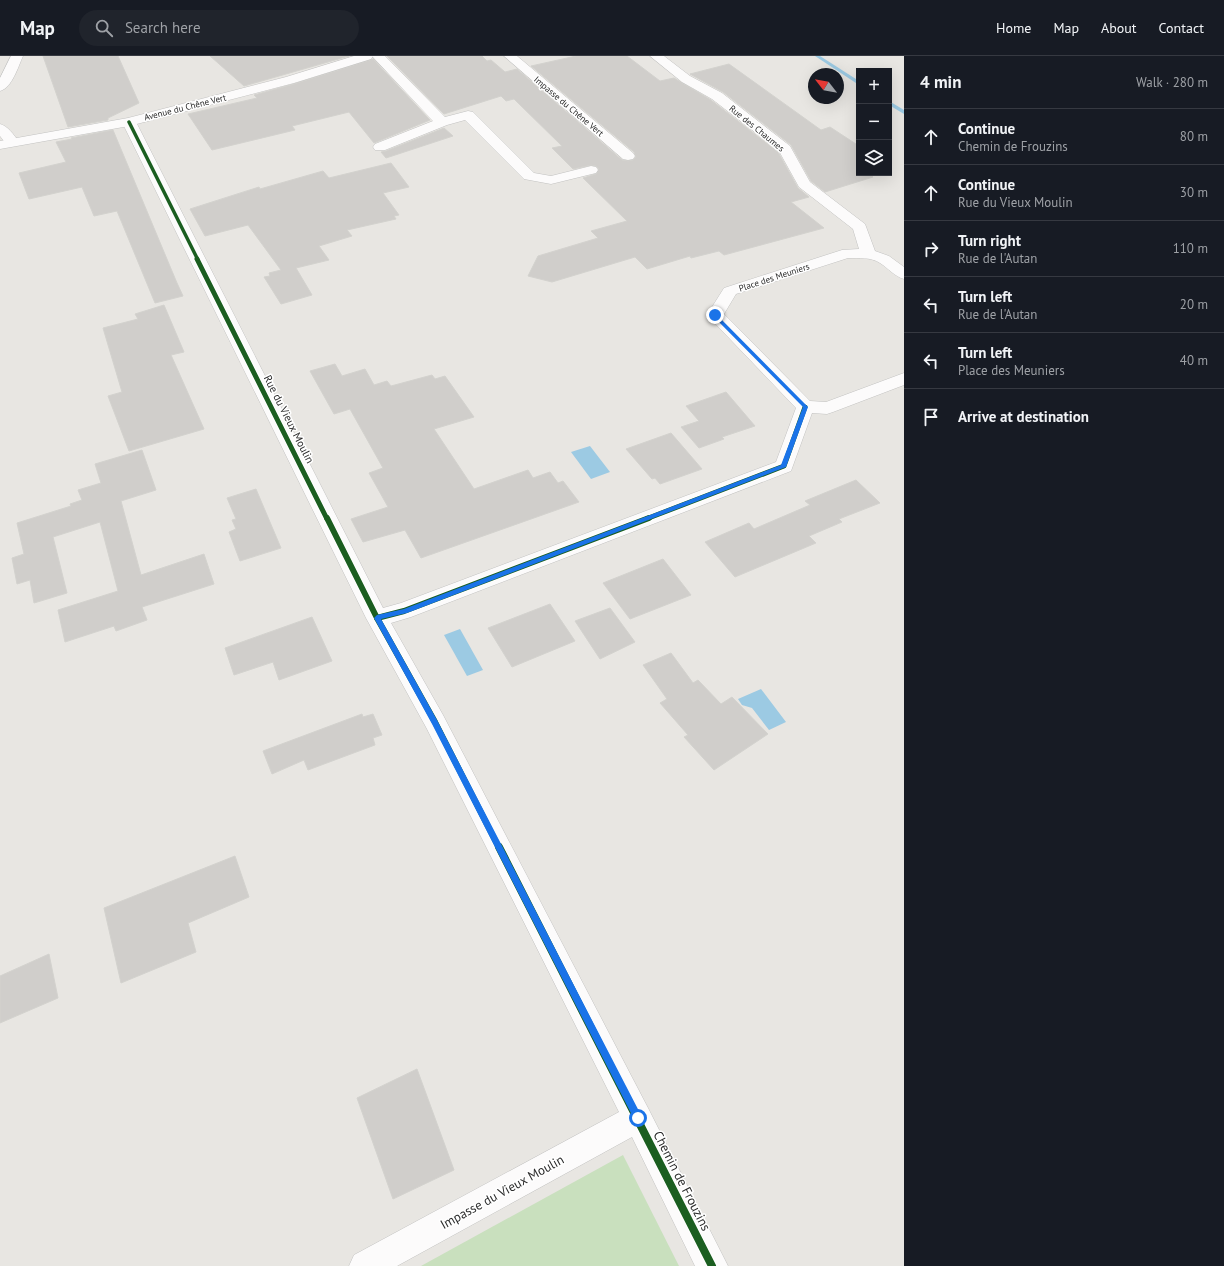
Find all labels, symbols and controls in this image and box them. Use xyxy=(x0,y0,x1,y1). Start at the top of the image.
search box xyxy=(79,10,359,46)
text: Map xyxy=(20,16,55,40)
icon: search xyxy=(93,17,115,39)
text: Search here xyxy=(125,18,201,37)
text: Home xyxy=(996,19,1031,37)
text: Map xyxy=(1053,19,1079,37)
text: About xyxy=(1101,19,1137,37)
text: Contact xyxy=(1159,19,1204,37)
north arrow xyxy=(808,68,844,104)
map controls xyxy=(856,68,892,176)
button: + xyxy=(856,68,892,104)
text: 4 min xyxy=(920,71,961,93)
street label: Impasse du Chêne Vert xyxy=(532,74,606,138)
text: Walk · 280 m xyxy=(1136,74,1208,91)
street label: Avenue du Chêne Vert xyxy=(143,91,227,123)
street label: Rue des Chaumes xyxy=(727,102,787,154)
button: − xyxy=(856,104,892,140)
text: Continue xyxy=(958,119,1015,138)
icon: ahead xyxy=(920,126,942,148)
text: 80 m xyxy=(1180,128,1208,145)
text: Chemin de Frouzins xyxy=(958,138,1068,155)
button: layers xyxy=(856,140,892,176)
text: Continue xyxy=(958,175,1015,194)
icon: ahead xyxy=(920,182,942,204)
text: 30 m xyxy=(1180,184,1208,201)
text: Rue du Vieux Moulin xyxy=(958,194,1073,211)
text: Turn right xyxy=(958,231,1021,250)
icon: right xyxy=(920,238,942,260)
text: 110 m xyxy=(1173,240,1208,257)
text: Rue de l'Autan xyxy=(958,250,1037,267)
street label: Place des Meuniers xyxy=(737,260,811,294)
text: Turn left xyxy=(958,287,1012,306)
icon: left xyxy=(920,294,942,316)
text: 20 m xyxy=(1180,296,1208,313)
route end xyxy=(706,306,724,324)
text: Rue de l'Autan xyxy=(958,306,1037,323)
text: Turn left xyxy=(958,343,1012,362)
icon: left xyxy=(920,350,942,372)
text: 40 m xyxy=(1180,352,1208,369)
text: Place des Meuniers xyxy=(958,362,1065,379)
street label: Rue du Vieux Moulin xyxy=(261,373,317,465)
icon: arrive xyxy=(920,406,942,428)
text: Arrive at destination xyxy=(958,407,1089,426)
route start xyxy=(629,1109,647,1127)
street label: Chemin de Frouzins xyxy=(649,1128,715,1234)
street label: Impasse du Vieux Moulin xyxy=(437,1151,567,1233)

